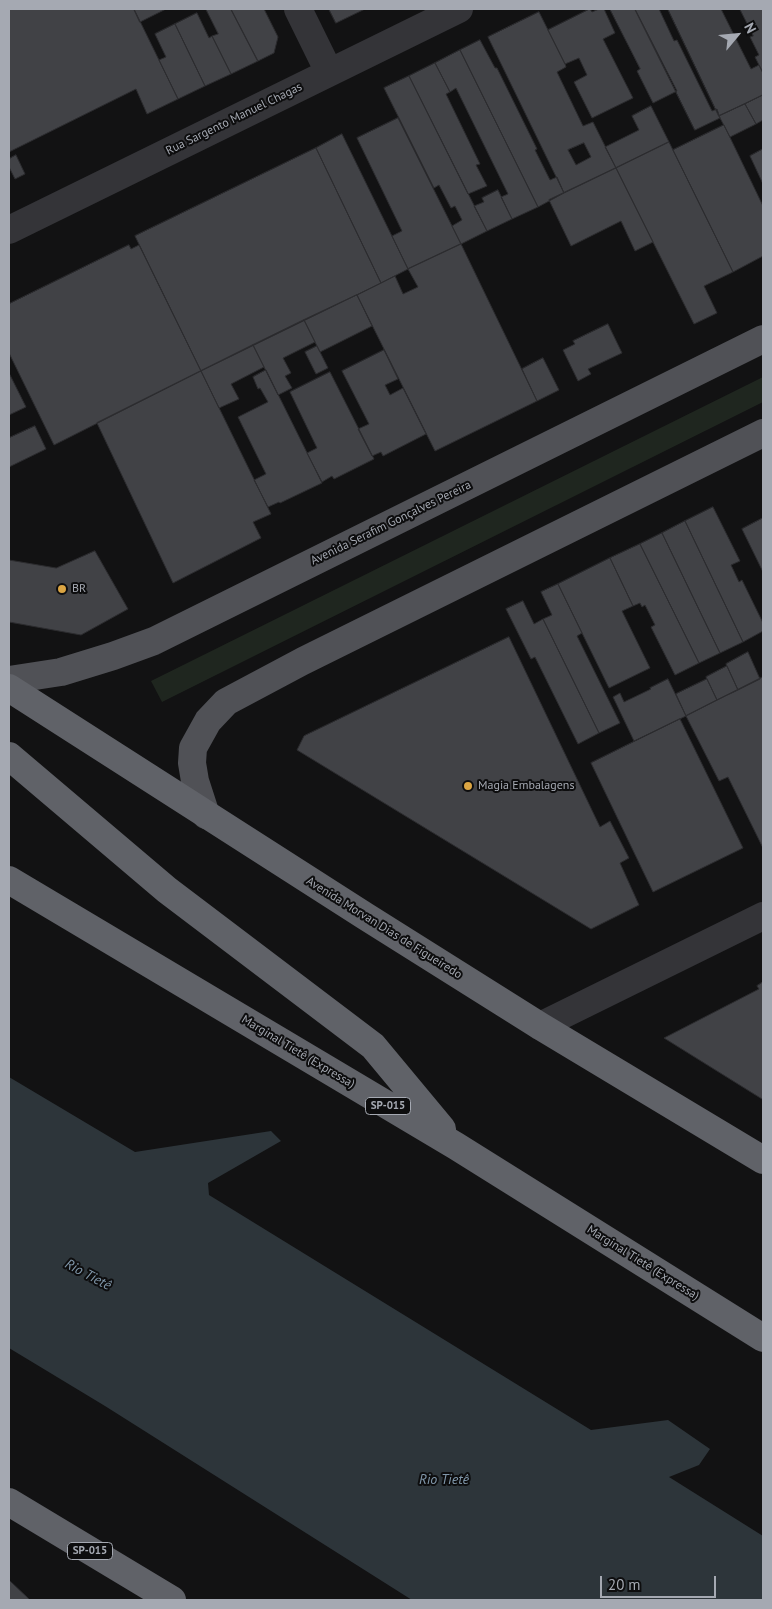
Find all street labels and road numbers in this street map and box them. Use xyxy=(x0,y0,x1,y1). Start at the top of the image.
street label: Rua Sargento Manuel Chagas xyxy=(164,80,304,158)
street label: Avenida Serafim Gonçalves Pereira xyxy=(308,478,474,568)
street label: Avenida Morvan Dias de Figueiredo xyxy=(303,874,465,982)
street label: Marginal Tietê (Expressa) xyxy=(239,1012,357,1092)
road number: SP-015 xyxy=(366,1098,410,1114)
street label: Marginal Tietê (Expressa) xyxy=(584,1223,702,1303)
road number: SP-015 xyxy=(68,1542,112,1560)

